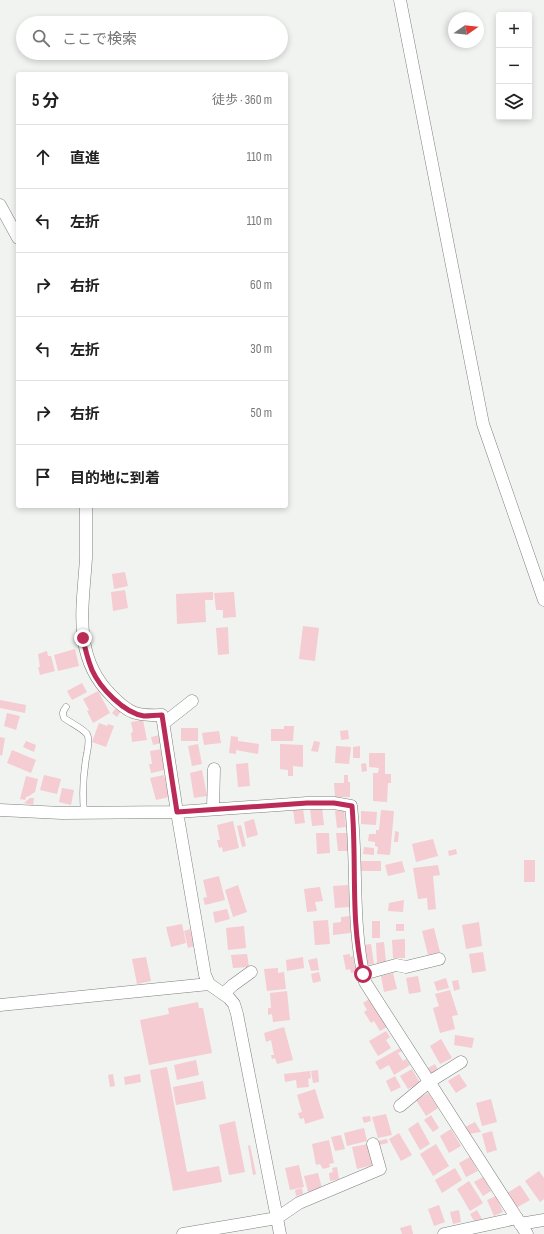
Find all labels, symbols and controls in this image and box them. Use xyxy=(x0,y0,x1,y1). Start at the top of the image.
north arrow xyxy=(448,12,484,48)
map controls xyxy=(496,12,532,120)
button: + xyxy=(496,12,532,48)
search box xyxy=(16,16,288,60)
icon: search xyxy=(30,27,52,49)
text: ここで検索 xyxy=(62,30,137,49)
button: − xyxy=(496,48,532,84)
button: layers xyxy=(496,84,532,120)
text: 5 分 xyxy=(32,91,59,111)
text: 徒歩 · 360 m xyxy=(212,92,272,108)
icon: ahead xyxy=(32,146,54,168)
text: 直進 xyxy=(70,149,100,168)
text: 110 m xyxy=(247,149,272,165)
icon: left xyxy=(32,210,54,232)
text: 左折 xyxy=(70,213,100,232)
text: 110 m xyxy=(247,213,272,229)
icon: right xyxy=(32,274,54,296)
text: 右折 xyxy=(70,277,100,296)
text: 60 m xyxy=(250,277,272,293)
icon: left xyxy=(32,338,54,360)
text: 左折 xyxy=(70,341,100,360)
text: 30 m xyxy=(250,341,272,357)
icon: right xyxy=(32,402,54,424)
text: 右折 xyxy=(70,405,100,424)
text: 50 m xyxy=(251,405,272,421)
icon: arrive xyxy=(32,466,54,488)
text: 目的地に到着 xyxy=(70,469,160,488)
route end xyxy=(74,629,92,647)
route start xyxy=(354,965,372,983)

